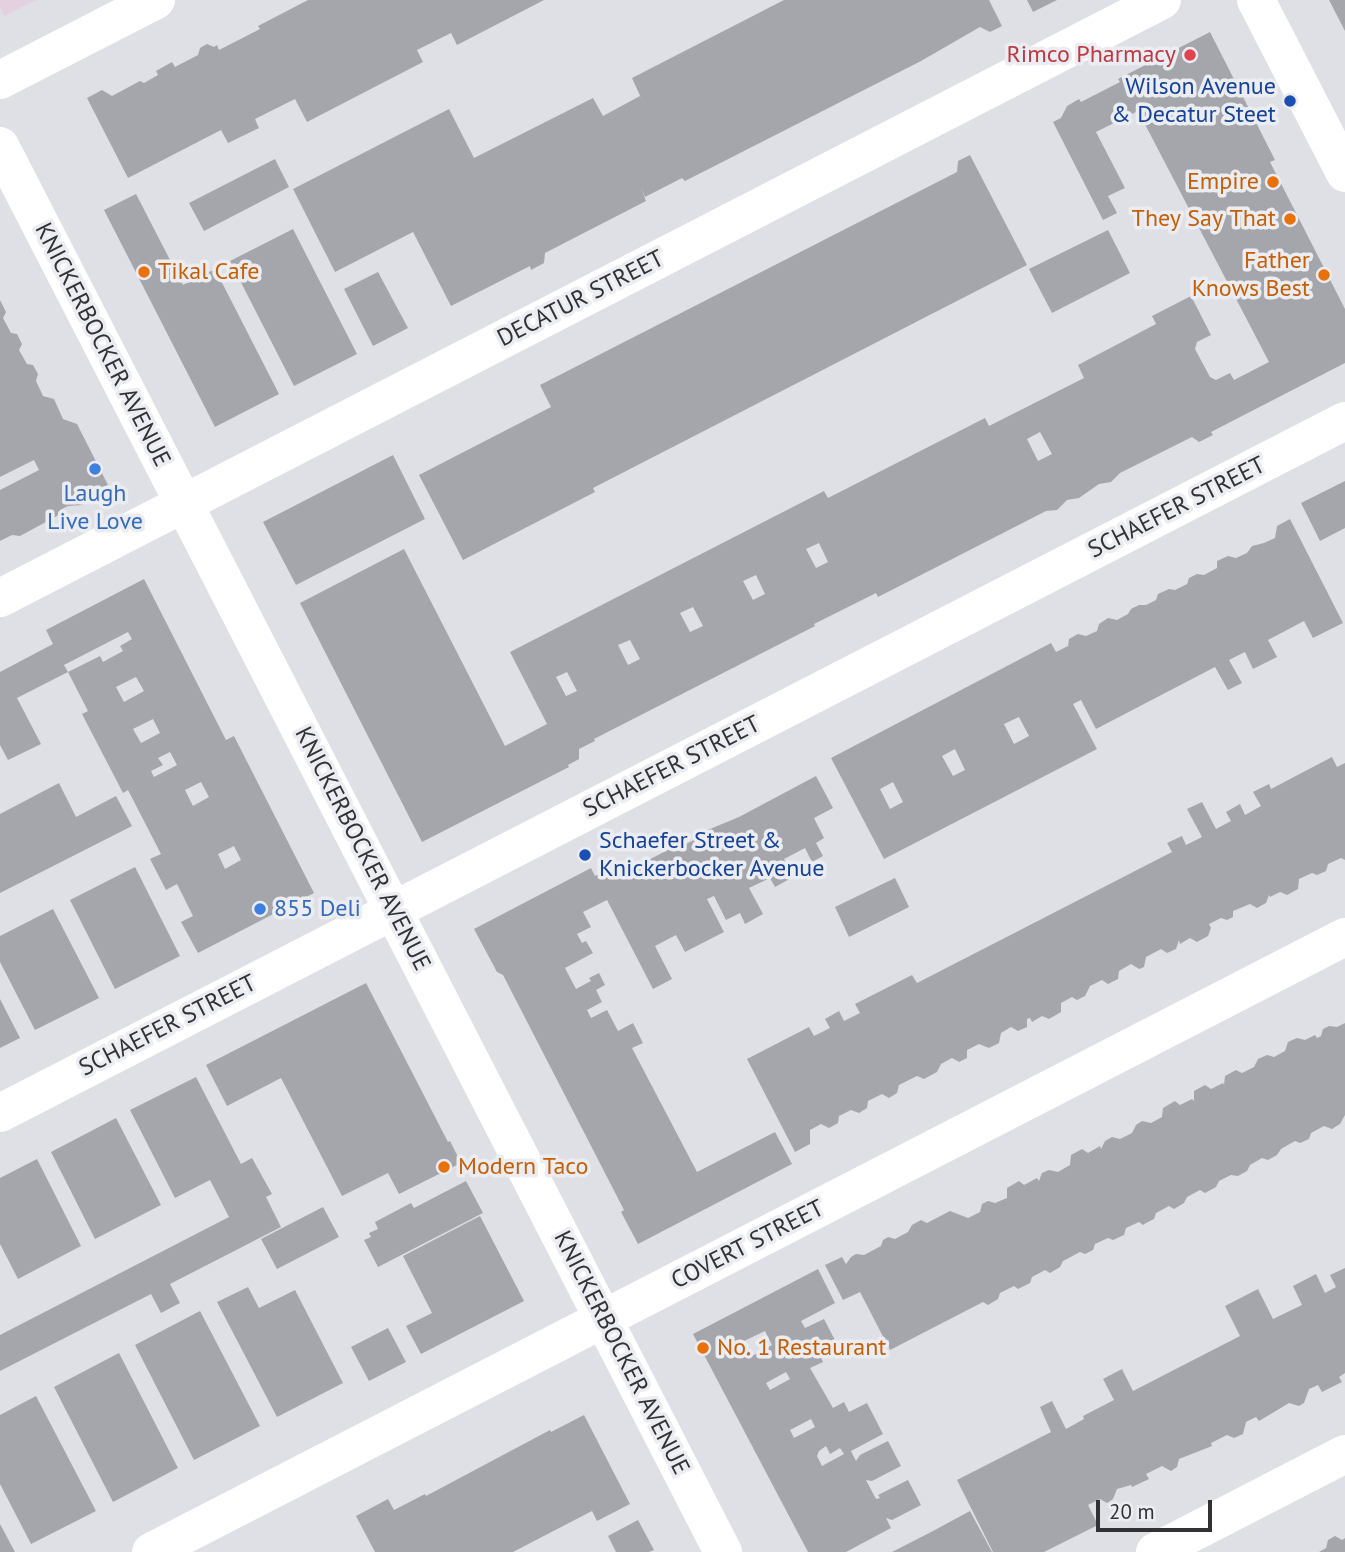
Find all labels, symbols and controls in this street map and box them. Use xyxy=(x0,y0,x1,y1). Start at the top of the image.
place label: Rimco Pharmacy xyxy=(1007,41,1176,69)
marker: Rimco Pharmacy xyxy=(1182,47,1198,63)
place label: Wilson Avenue & Decatur Steet xyxy=(1111,73,1276,129)
marker: Wilson Avenue & Decatur Steet xyxy=(1282,93,1298,109)
place label: Empire xyxy=(1187,168,1259,196)
marker: Empire xyxy=(1265,174,1281,190)
place label: They Say That xyxy=(1132,205,1276,233)
marker: They Say That xyxy=(1282,211,1298,227)
street label: KNICKERBOCKER AVENUE xyxy=(28,218,176,472)
street label: DECATUR STREET xyxy=(493,245,669,353)
place label: Father Knows Best xyxy=(1192,247,1310,303)
place label: Tikal Cafe xyxy=(158,258,259,286)
marker: Tikal Cafe xyxy=(136,264,152,280)
marker: Father Knows Best xyxy=(1316,267,1332,283)
street label: SCHAEFER STREET xyxy=(1084,451,1270,565)
marker: Laugh Live Love xyxy=(87,461,103,477)
place label: Laugh Live Love xyxy=(47,480,143,536)
street label: SCHAEFER STREET xyxy=(579,710,765,824)
street label: KNICKERBOCKER AVENUE xyxy=(288,722,436,976)
place label: Schaefer Street & Knickerbocker Avenue xyxy=(599,827,824,883)
marker: Schaefer Street & Knickerbocker Avenue xyxy=(577,847,593,863)
place label: 855 Deli xyxy=(274,895,361,923)
marker: 855 Deli xyxy=(252,901,268,917)
street label: SCHAEFER STREET xyxy=(75,969,261,1083)
place label: Modern Taco xyxy=(458,1153,588,1181)
marker: Modern Taco xyxy=(436,1159,452,1175)
street label: COVERT STREET xyxy=(667,1194,829,1296)
street label: KNICKERBOCKER AVENUE xyxy=(547,1226,695,1480)
place label: No. 1 Restaurant xyxy=(717,1334,886,1362)
marker: No. 1 Restaurant xyxy=(695,1340,711,1356)
scale bar xyxy=(1100,1486,1216,1530)
text: 20 m xyxy=(1109,1498,1155,1525)

